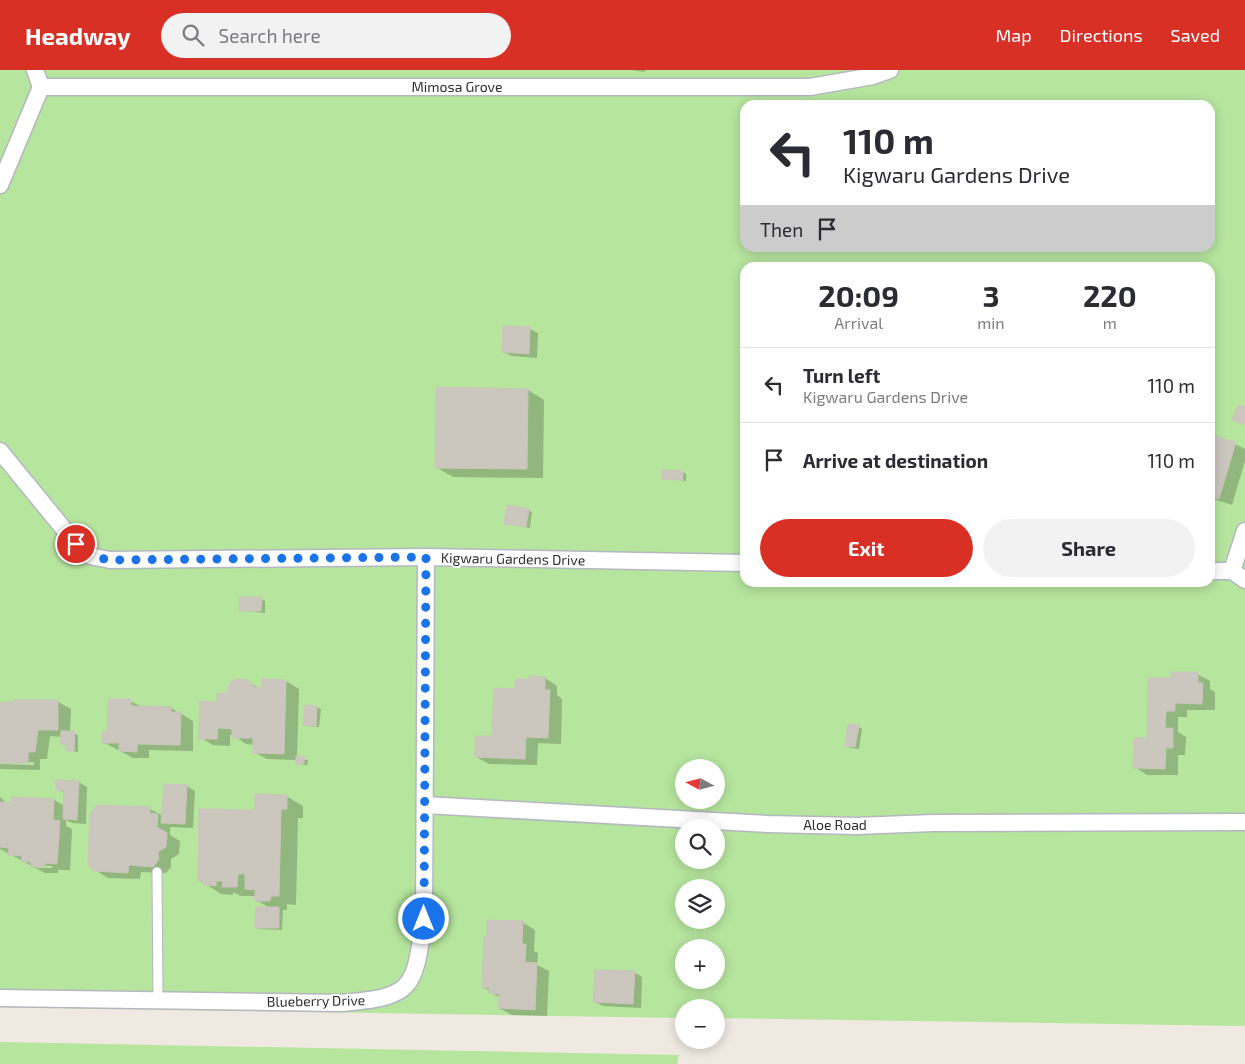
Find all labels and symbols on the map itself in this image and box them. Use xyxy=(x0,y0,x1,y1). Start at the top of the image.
street label: Mimosa Grove xyxy=(412,78,502,95)
pin xyxy=(55,523,97,565)
street label: Kigwaru Gardens Drive xyxy=(441,549,585,568)
north arrow xyxy=(675,759,725,809)
street label: Aloe Road xyxy=(803,816,867,833)
position arrow xyxy=(397,892,449,944)
street label: Blueberry Drive xyxy=(267,991,365,1010)

